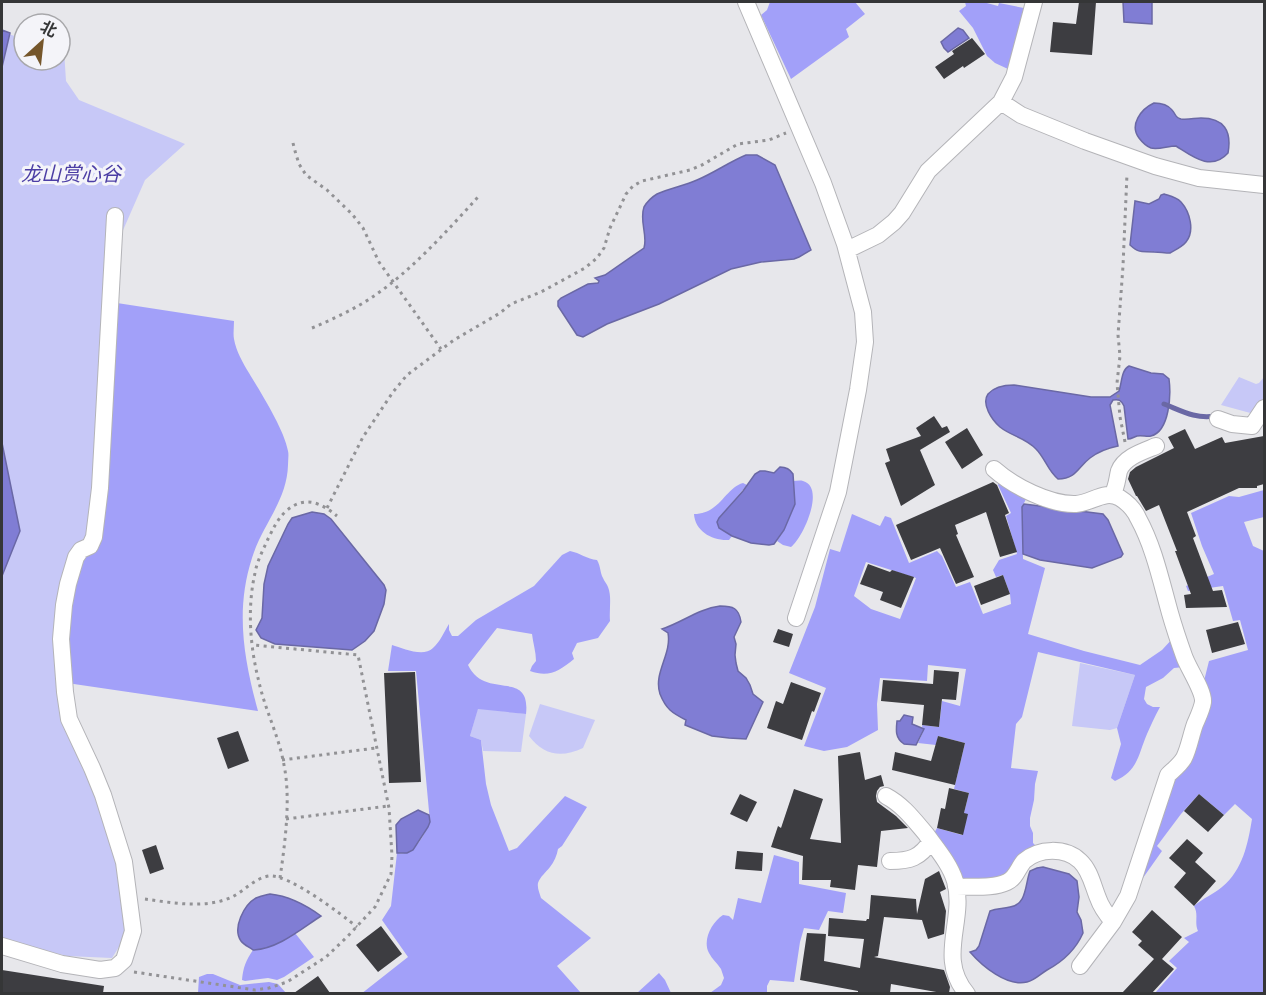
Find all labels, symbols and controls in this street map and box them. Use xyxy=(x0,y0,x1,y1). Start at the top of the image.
north arrow xyxy=(12,12,72,72)
text: 北 xyxy=(37,17,60,41)
park label: 龙山赏心谷 xyxy=(21,162,123,186)

